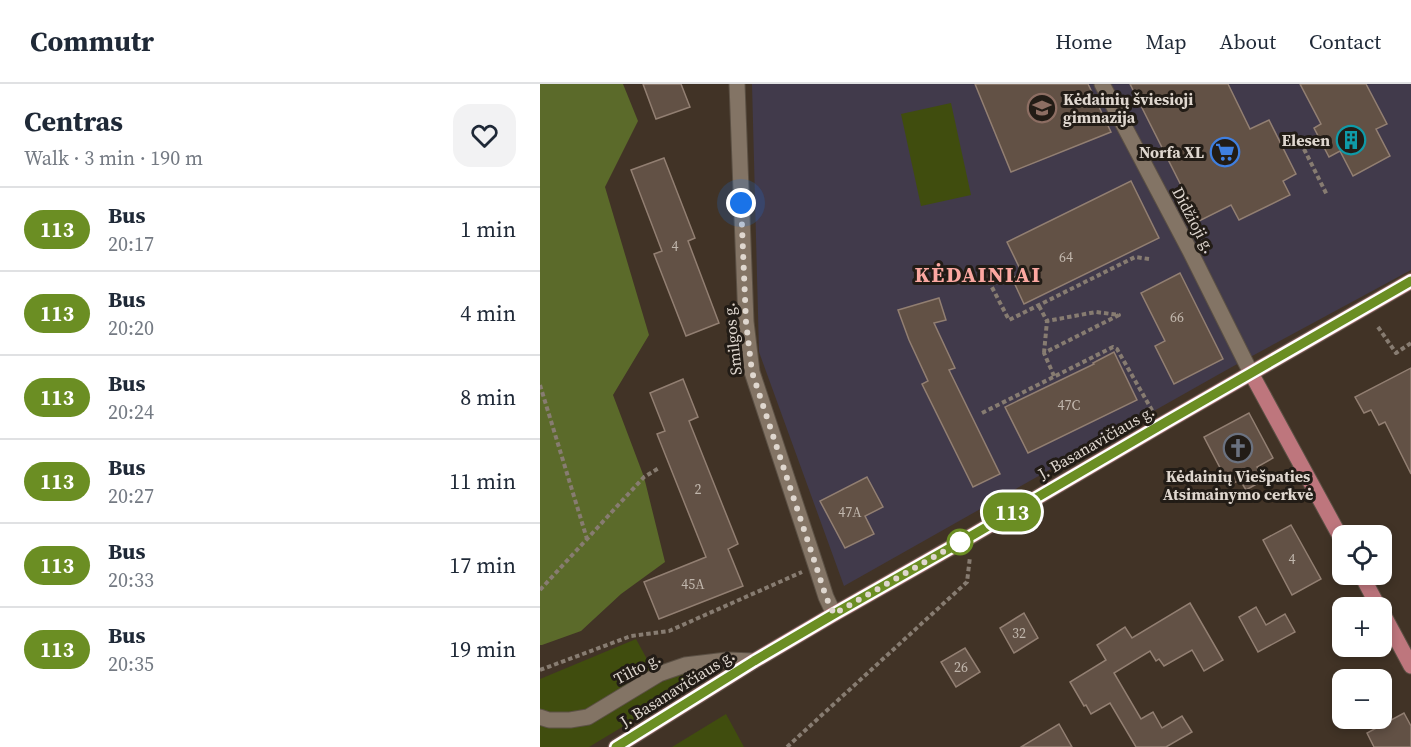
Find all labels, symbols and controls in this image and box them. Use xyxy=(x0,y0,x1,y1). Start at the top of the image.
text: Commutr xyxy=(30,22,154,60)
text: Home xyxy=(1055,27,1113,56)
text: Map xyxy=(1146,27,1187,56)
text: About xyxy=(1220,27,1276,56)
text: Contact xyxy=(1309,27,1381,56)
place label: Kėdainių šviesioji gimnazija xyxy=(1063,88,1193,128)
school or university icon: Kėdainių šviesioji gimnazija xyxy=(1026,92,1058,124)
text: Centras xyxy=(24,102,123,140)
button: heart xyxy=(453,104,516,167)
building icon: Elesen xyxy=(1335,124,1367,156)
place label: Elesen xyxy=(1282,129,1330,151)
supermarket icon: Norfa XL xyxy=(1209,136,1241,168)
place label: Norfa XL xyxy=(1139,141,1204,163)
text: Walk · 3 min · 190 m xyxy=(24,144,203,172)
street label: Didžioji g. xyxy=(1167,183,1221,257)
your location xyxy=(726,188,756,218)
text: Bus xyxy=(108,200,145,230)
text: 1 min xyxy=(460,214,516,244)
text: 113 xyxy=(40,215,74,244)
text: 20:17 xyxy=(108,230,154,258)
house number: 4 xyxy=(672,236,679,256)
house number: 64 xyxy=(1059,247,1073,267)
district label: KĖDAINIAI xyxy=(915,259,1041,289)
text: Bus xyxy=(108,284,145,314)
text: 4 min xyxy=(460,298,516,328)
text: 113 xyxy=(40,299,74,328)
street label: Smilgos g. xyxy=(717,302,747,376)
house number: 66 xyxy=(1170,307,1184,327)
text: 20:20 xyxy=(108,314,154,342)
text: Bus xyxy=(108,368,145,398)
text: 8 min xyxy=(460,382,516,412)
text: 113 xyxy=(40,383,74,412)
house number: 47C xyxy=(1058,395,1081,415)
text: 20:24 xyxy=(108,398,154,426)
street label: J. Basanavičiaus g. xyxy=(1033,400,1158,485)
church icon: Kėdainių Viešpaties Atsimainymo cerkvė xyxy=(1222,432,1254,464)
text: Bus xyxy=(108,452,145,482)
place label: Kėdainių Viešpaties Atsimainymo cerkvė xyxy=(1163,465,1313,505)
text: 11 min xyxy=(449,466,516,496)
text: 113 xyxy=(40,467,74,496)
house number: 2 xyxy=(695,479,702,499)
text: 20:27 xyxy=(108,482,154,510)
line badge: 113 xyxy=(978,492,1046,532)
text: 113 xyxy=(995,498,1029,527)
house number: 47A xyxy=(838,502,862,522)
map controls xyxy=(1332,525,1392,729)
button: locate xyxy=(1332,525,1392,585)
unlabelled marker xyxy=(947,529,973,555)
text: Bus xyxy=(108,536,145,566)
house number: 4 xyxy=(1289,549,1296,569)
text: 17 min xyxy=(449,550,516,580)
text: 113 xyxy=(40,551,74,580)
text: 20:33 xyxy=(108,566,154,594)
house number: 45A xyxy=(681,574,705,594)
button: + xyxy=(1332,597,1392,657)
text: Bus xyxy=(108,620,145,650)
house number: 32 xyxy=(1012,623,1026,643)
text: 19 min xyxy=(449,634,516,664)
text: 113 xyxy=(40,635,74,664)
street label: J. Basanavičiaus g. xyxy=(615,644,738,733)
street label: Tilto g. xyxy=(610,647,664,689)
text: 20:35 xyxy=(108,650,154,678)
house number: 26 xyxy=(954,657,968,677)
button: − xyxy=(1332,669,1392,729)

